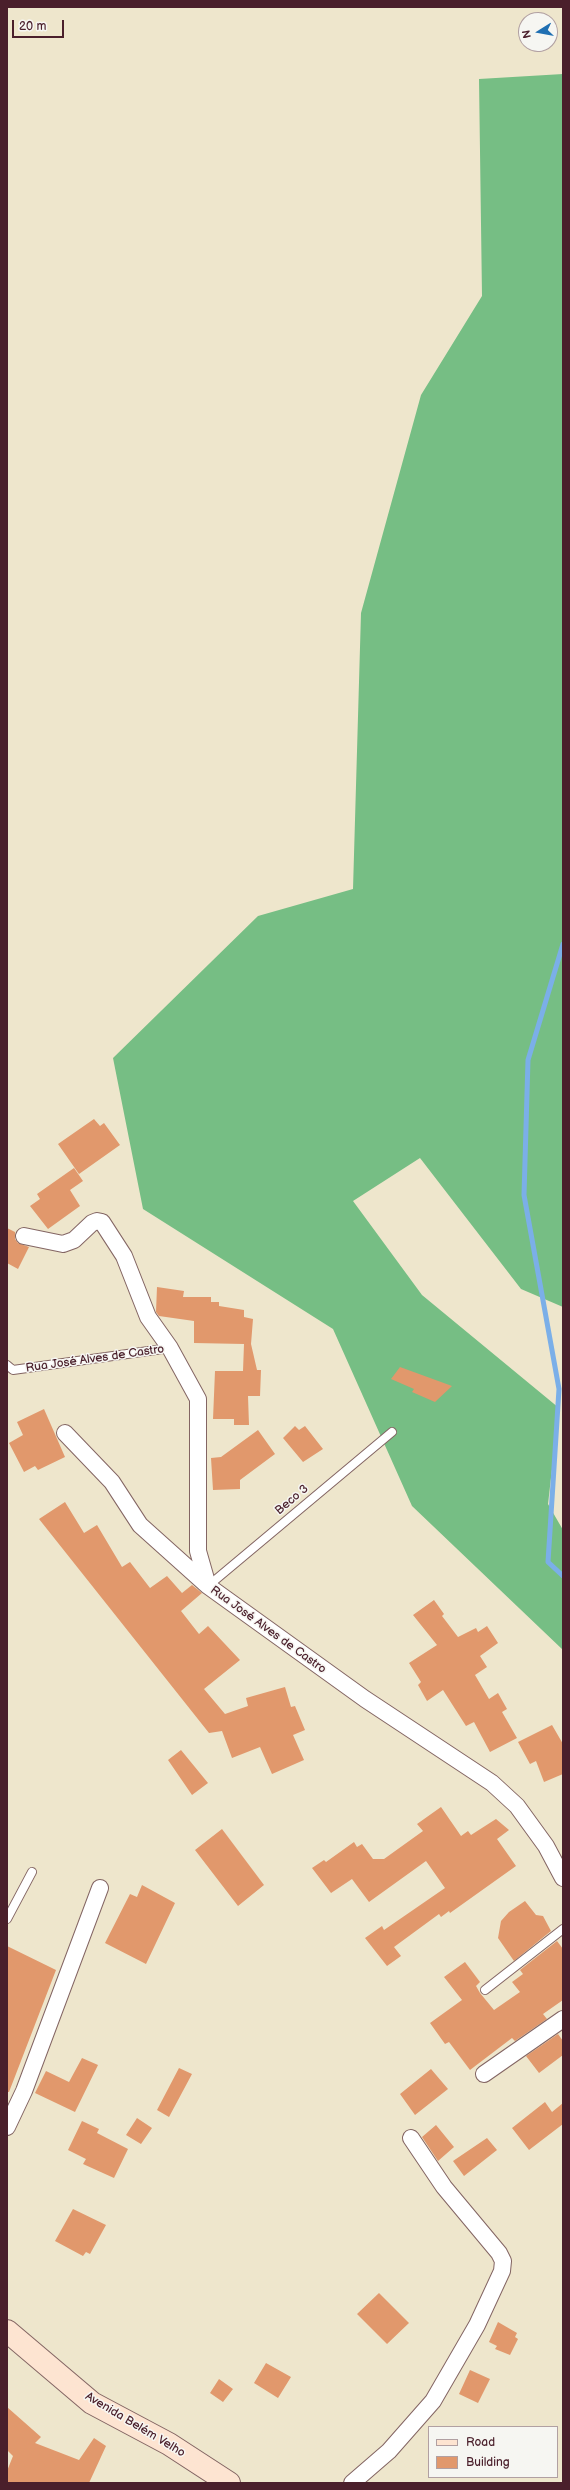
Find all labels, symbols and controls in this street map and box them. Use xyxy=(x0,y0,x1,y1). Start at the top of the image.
scale bar xyxy=(14,12,66,38)
north arrow xyxy=(518,12,558,52)
text: 20 m xyxy=(19,19,46,34)
text: N xyxy=(520,29,534,39)
street label: Rua José Alves de Castro xyxy=(25,1342,165,1376)
street label: Beco 3 xyxy=(272,1482,312,1518)
street label: Rua José Alves de Castro xyxy=(207,1583,329,1677)
street label: Avenida Belém Velho xyxy=(82,2389,188,2461)
legend xyxy=(428,2426,558,2478)
text: Road xyxy=(466,2435,495,2450)
text: Building xyxy=(466,2455,510,2470)

